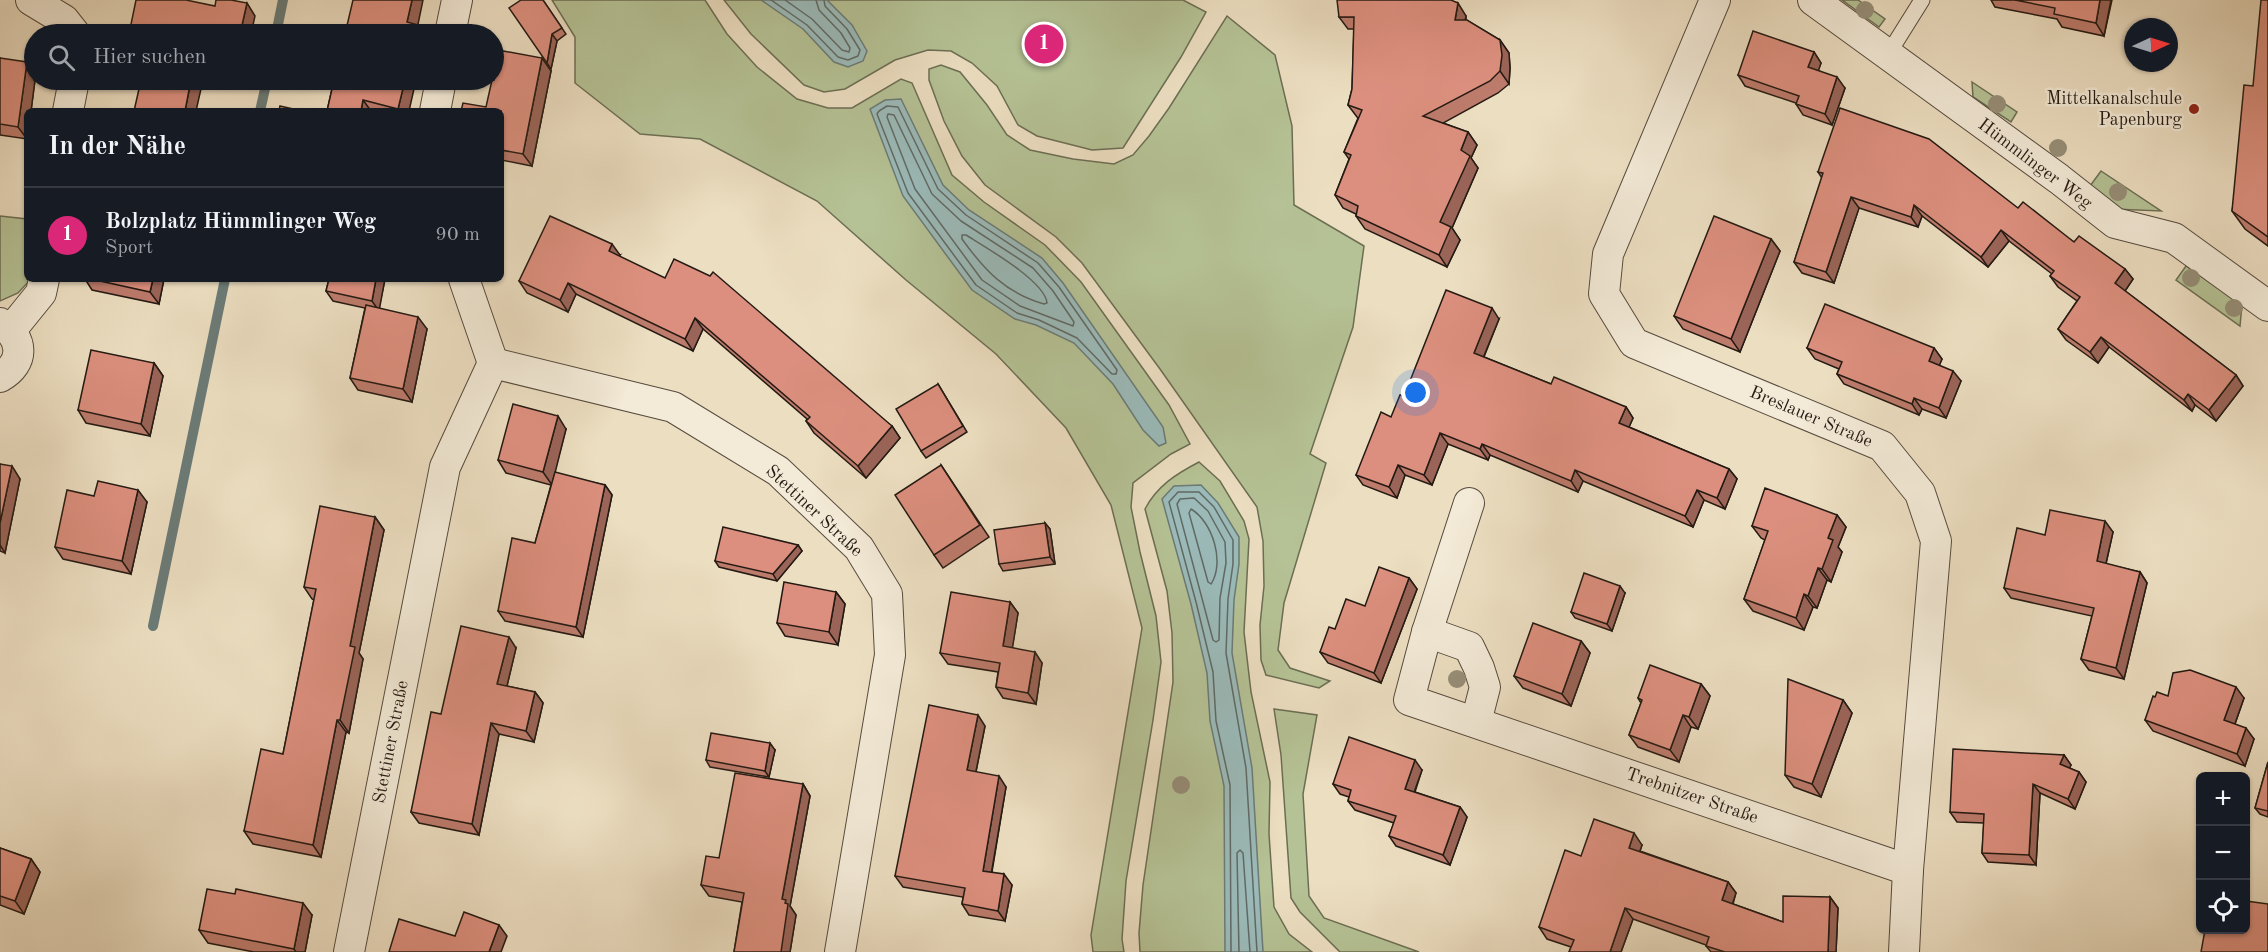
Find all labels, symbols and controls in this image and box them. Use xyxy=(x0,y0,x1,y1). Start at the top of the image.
north arrow xyxy=(2124,18,2178,72)
pin: 1 xyxy=(1024,22,1064,66)
search box xyxy=(24,24,504,90)
icon: search xyxy=(45,41,78,74)
text: Hier suchen xyxy=(93,46,206,68)
place label: Mittelkanalschule Papenburg xyxy=(2046,90,2182,129)
marker: Mittelkanalschule Papenburg xyxy=(2187,102,2201,116)
street label: Hümmlinger Weg xyxy=(1975,115,2096,213)
text: In der Nähe xyxy=(48,134,186,160)
text: Bolzplatz Hümmlinger Weg xyxy=(105,211,376,233)
text: 1 xyxy=(62,225,73,245)
text: 90 m xyxy=(435,225,480,245)
text: Sport xyxy=(105,238,153,258)
your location xyxy=(1401,378,1430,407)
street label: Breslauer Straße xyxy=(1747,383,1875,451)
street label: Stettiner Straße xyxy=(762,462,866,560)
street label: Stettiner Straße xyxy=(370,679,412,805)
street label: Trebnitzer Straße xyxy=(1623,765,1761,827)
map controls xyxy=(2196,772,2250,934)
button: + xyxy=(2196,772,2250,826)
button: − xyxy=(2196,826,2250,880)
button: locate xyxy=(2196,880,2250,934)

